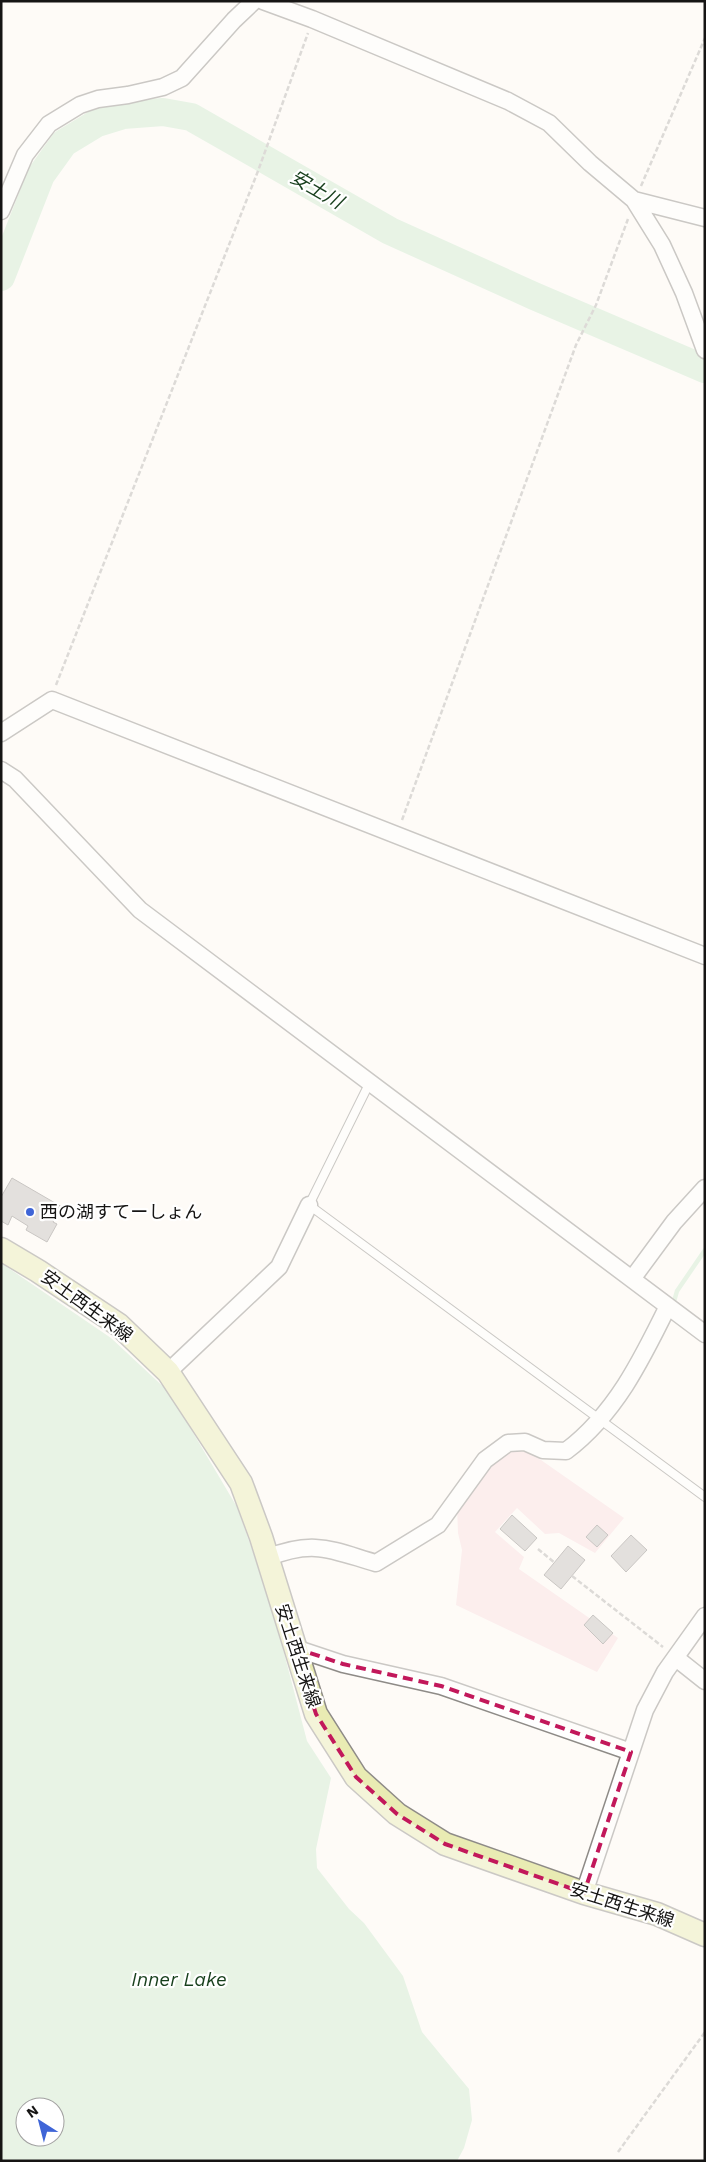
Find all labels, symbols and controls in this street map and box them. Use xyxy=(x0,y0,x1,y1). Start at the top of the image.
water label: 安土川 xyxy=(286,165,349,215)
place label: 西の湖すてーしょん xyxy=(40,1201,202,1222)
marker: 西の湖すてーしょん xyxy=(24,1206,36,1218)
street label: 安土西生来線 xyxy=(37,1265,137,1346)
street label: 安土西生来線 xyxy=(272,1601,325,1710)
street label: 安土西生来線 xyxy=(568,1878,677,1931)
water label: Inner Lake xyxy=(131,1968,227,1991)
north arrow xyxy=(15,2097,65,2147)
text: N xyxy=(23,2102,41,2121)

